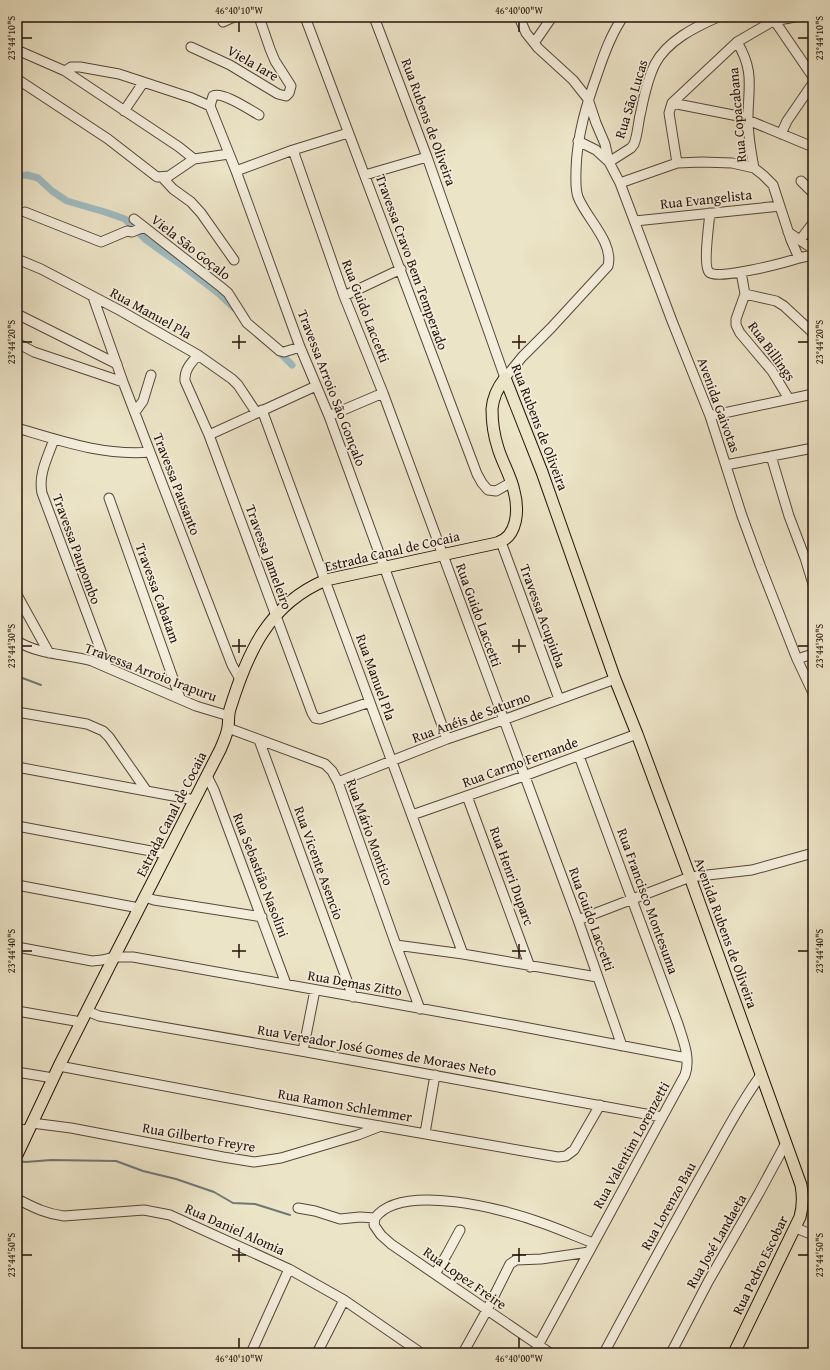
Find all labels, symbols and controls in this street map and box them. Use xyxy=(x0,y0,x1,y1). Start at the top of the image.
text: 46°40'10"W xyxy=(215,3,263,18)
text: 46°40'00"W xyxy=(495,3,543,18)
text: 23°44'10"S xyxy=(4,16,19,60)
text: 23°44'10"S xyxy=(812,16,827,60)
street label: Viela Iare xyxy=(224,40,283,86)
street label: Rua Rubens de Oliveira xyxy=(397,56,461,189)
street label: Rua São Lucas xyxy=(609,57,653,141)
street label: Rua Copacabana xyxy=(723,66,751,163)
street label: Travessa Cravo Bem Temperado xyxy=(371,171,453,353)
street label: Rua Evangelista xyxy=(659,184,753,214)
street label: Viela São Goçalo xyxy=(147,209,235,285)
street label: Rua Guido Laccetti xyxy=(337,257,395,366)
street label: Rua Manuel Pla xyxy=(107,282,196,344)
street label: Travessa Arroio São Gonçalo xyxy=(293,307,371,469)
street label: Rua Billings xyxy=(744,317,800,385)
text: 23°44'20"S xyxy=(4,320,19,364)
text: 23°44'20"S xyxy=(812,320,827,364)
street label: Avenida Gaivotas xyxy=(693,355,745,455)
street label: Rua Rubens de Oliveira xyxy=(507,361,574,494)
street label: Travessa Pausanto xyxy=(148,430,206,538)
street label: Travessa Paupombo xyxy=(48,491,106,607)
street label: Travessa Jameleiro xyxy=(241,502,297,612)
street label: Estrada Canal de Cocaia xyxy=(323,526,462,576)
street label: Travessa Cabatam xyxy=(131,540,186,646)
street label: Rua Guido Laccetti xyxy=(451,560,507,670)
street label: Travessa Acupiuba xyxy=(515,561,571,671)
text: 23°44'30"S xyxy=(4,624,19,668)
text: 23°44'30"S xyxy=(812,624,827,668)
street label: Rua Manuel Pla xyxy=(351,631,401,723)
street label: Travessa Arroio Irapuru xyxy=(82,638,220,707)
street label: Rua Anéis de Saturno xyxy=(409,686,533,748)
street label: Rua Carmo Fernande xyxy=(459,732,581,792)
street label: Estrada Canal de Cocaia xyxy=(131,748,211,880)
street label: Rua Mário Montico xyxy=(341,776,399,888)
street label: Rua Vicente Asencio xyxy=(289,803,349,923)
street label: Rua Sebastião Nasolini xyxy=(228,810,294,940)
street label: Rua Henri Duparc xyxy=(485,824,539,928)
street label: Rua Francisco Montesuma xyxy=(612,825,684,977)
street label: Avenida Rubens de Oliveira xyxy=(689,855,763,1011)
street label: Rua Guido Laccetti xyxy=(564,864,620,974)
text: 23°44'40"S xyxy=(4,929,19,973)
text: 23°44'40"S xyxy=(812,929,827,973)
street label: Rua Demas Zitto xyxy=(306,965,404,1001)
street label: Rua Vereador José Gomes de Moraes Neto xyxy=(256,1019,498,1081)
street label: Rua Valentim Lorenzetti xyxy=(588,1078,674,1212)
street label: Rua Ramon Schlemmer xyxy=(276,1083,414,1127)
street label: Rua Gilberto Freyre xyxy=(141,1117,257,1157)
street label: Rua Lorenzo Bau xyxy=(636,1158,701,1254)
street label: Rua José Landaeta xyxy=(681,1190,751,1292)
street label: Rua Daniel Alomia xyxy=(182,1198,288,1260)
street label: Rua Pedro Escobar xyxy=(727,1212,793,1318)
text: 23°44'50"S xyxy=(4,1233,19,1277)
text: 23°44'50"S xyxy=(812,1233,827,1277)
street label: Rua Lopez Freire xyxy=(419,1242,511,1314)
text: 46°40'10"W xyxy=(215,1351,263,1366)
text: 46°40'00"W xyxy=(495,1351,543,1366)

